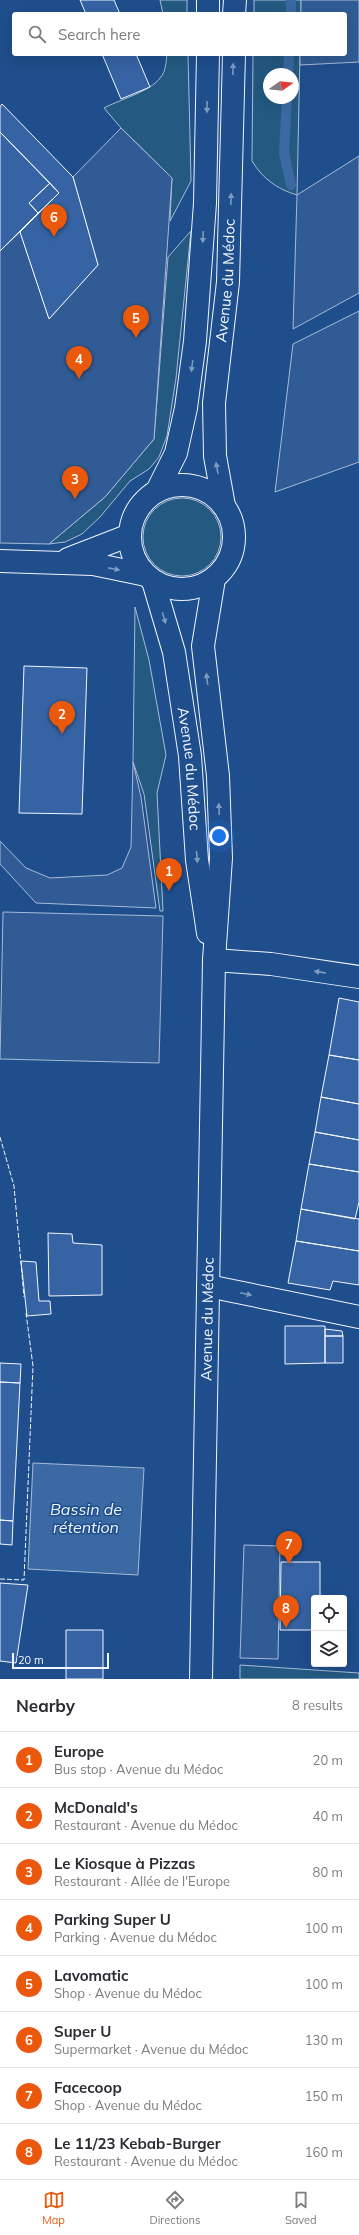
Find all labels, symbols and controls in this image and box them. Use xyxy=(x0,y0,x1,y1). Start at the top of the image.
search box xyxy=(12,12,347,56)
icon: search xyxy=(26,23,48,45)
text: Search here xyxy=(58,25,140,44)
one-way arrow xyxy=(230,62,236,75)
north arrow xyxy=(263,68,299,104)
one-way arrow xyxy=(204,101,210,114)
one-way arrow xyxy=(227,193,234,205)
pin: 6 xyxy=(41,204,67,237)
street label: Avenue du Médoc xyxy=(211,218,239,343)
one-way arrow xyxy=(200,231,207,243)
pin: 5 xyxy=(123,305,149,338)
pin: 4 xyxy=(66,346,92,379)
one-way arrow xyxy=(189,360,195,372)
one-way arrow xyxy=(214,462,220,474)
pin: 3 xyxy=(62,466,88,499)
one-way arrow xyxy=(108,566,120,572)
one-way arrow xyxy=(161,613,167,625)
one-way arrow xyxy=(204,673,210,686)
pin: 2 xyxy=(49,701,75,734)
street label: Avenue du Médoc xyxy=(174,706,205,831)
one-way arrow xyxy=(216,802,222,815)
your location xyxy=(209,826,229,846)
one-way arrow xyxy=(193,851,200,863)
pin: 1 xyxy=(156,858,182,891)
one-way arrow xyxy=(314,969,327,975)
street label: Avenue du Médoc xyxy=(196,1257,218,1381)
one-way arrow xyxy=(240,1291,253,1297)
water label: Bassin de rétention xyxy=(50,1499,122,1537)
pin: 7 xyxy=(276,1531,302,1564)
pin: 8 xyxy=(273,1595,299,1628)
map controls xyxy=(311,1595,347,1667)
button: locate xyxy=(311,1595,347,1631)
button: layers xyxy=(311,1631,347,1667)
scale bar xyxy=(12,1651,109,1670)
text: 20 m xyxy=(18,1653,44,1667)
text: Nearby xyxy=(16,1695,75,1716)
text: 8 results xyxy=(292,1697,343,1713)
text: Europe xyxy=(54,1742,104,1761)
text: 1 xyxy=(25,1752,33,1768)
text: 20 m xyxy=(313,1752,343,1768)
text: Bus stop · Avenue du Médoc xyxy=(54,1761,223,1777)
text: McDonald's xyxy=(54,1798,138,1817)
text: 2 xyxy=(25,1808,33,1824)
text: 40 m xyxy=(313,1808,343,1824)
text: Restaurant · Avenue du Médoc xyxy=(54,1817,238,1833)
text: Le Kiosque à Pizzas xyxy=(54,1854,195,1873)
text: 3 xyxy=(25,1864,33,1880)
text: 80 m xyxy=(313,1864,343,1880)
text: Restaurant · Allée de l'Europe xyxy=(54,1873,230,1889)
text: Parking Super U xyxy=(54,1910,171,1929)
text: 4 xyxy=(25,1920,33,1936)
text: 100 m xyxy=(305,1920,343,1936)
text: Parking · Avenue du Médoc xyxy=(54,1929,217,1945)
text: Lavomatic xyxy=(54,1966,128,1985)
text: 5 xyxy=(25,1976,33,1992)
text: 100 m xyxy=(305,1976,343,1992)
text: Shop · Avenue du Médoc xyxy=(54,1985,202,2001)
text: Super U xyxy=(54,2022,111,2041)
text: 6 xyxy=(25,2032,33,2048)
text: 130 m xyxy=(305,2032,343,2048)
text: Supermarket · Avenue du Médoc xyxy=(54,2041,248,2057)
text: Facecoop xyxy=(54,2078,122,2097)
text: 7 xyxy=(25,2088,33,2104)
text: 150 m xyxy=(305,2088,343,2104)
text: Shop · Avenue du Médoc xyxy=(54,2097,202,2113)
text: Le 11/23 Kebab-Burger xyxy=(54,2134,221,2153)
text: 8 xyxy=(25,2144,33,2160)
text: 160 m xyxy=(305,2144,343,2160)
text: Restaurant · Avenue du Médoc xyxy=(54,2153,238,2169)
tab: Map xyxy=(42,2189,65,2227)
tab: Directions xyxy=(150,2189,200,2227)
tab: Saved xyxy=(285,2189,317,2227)

